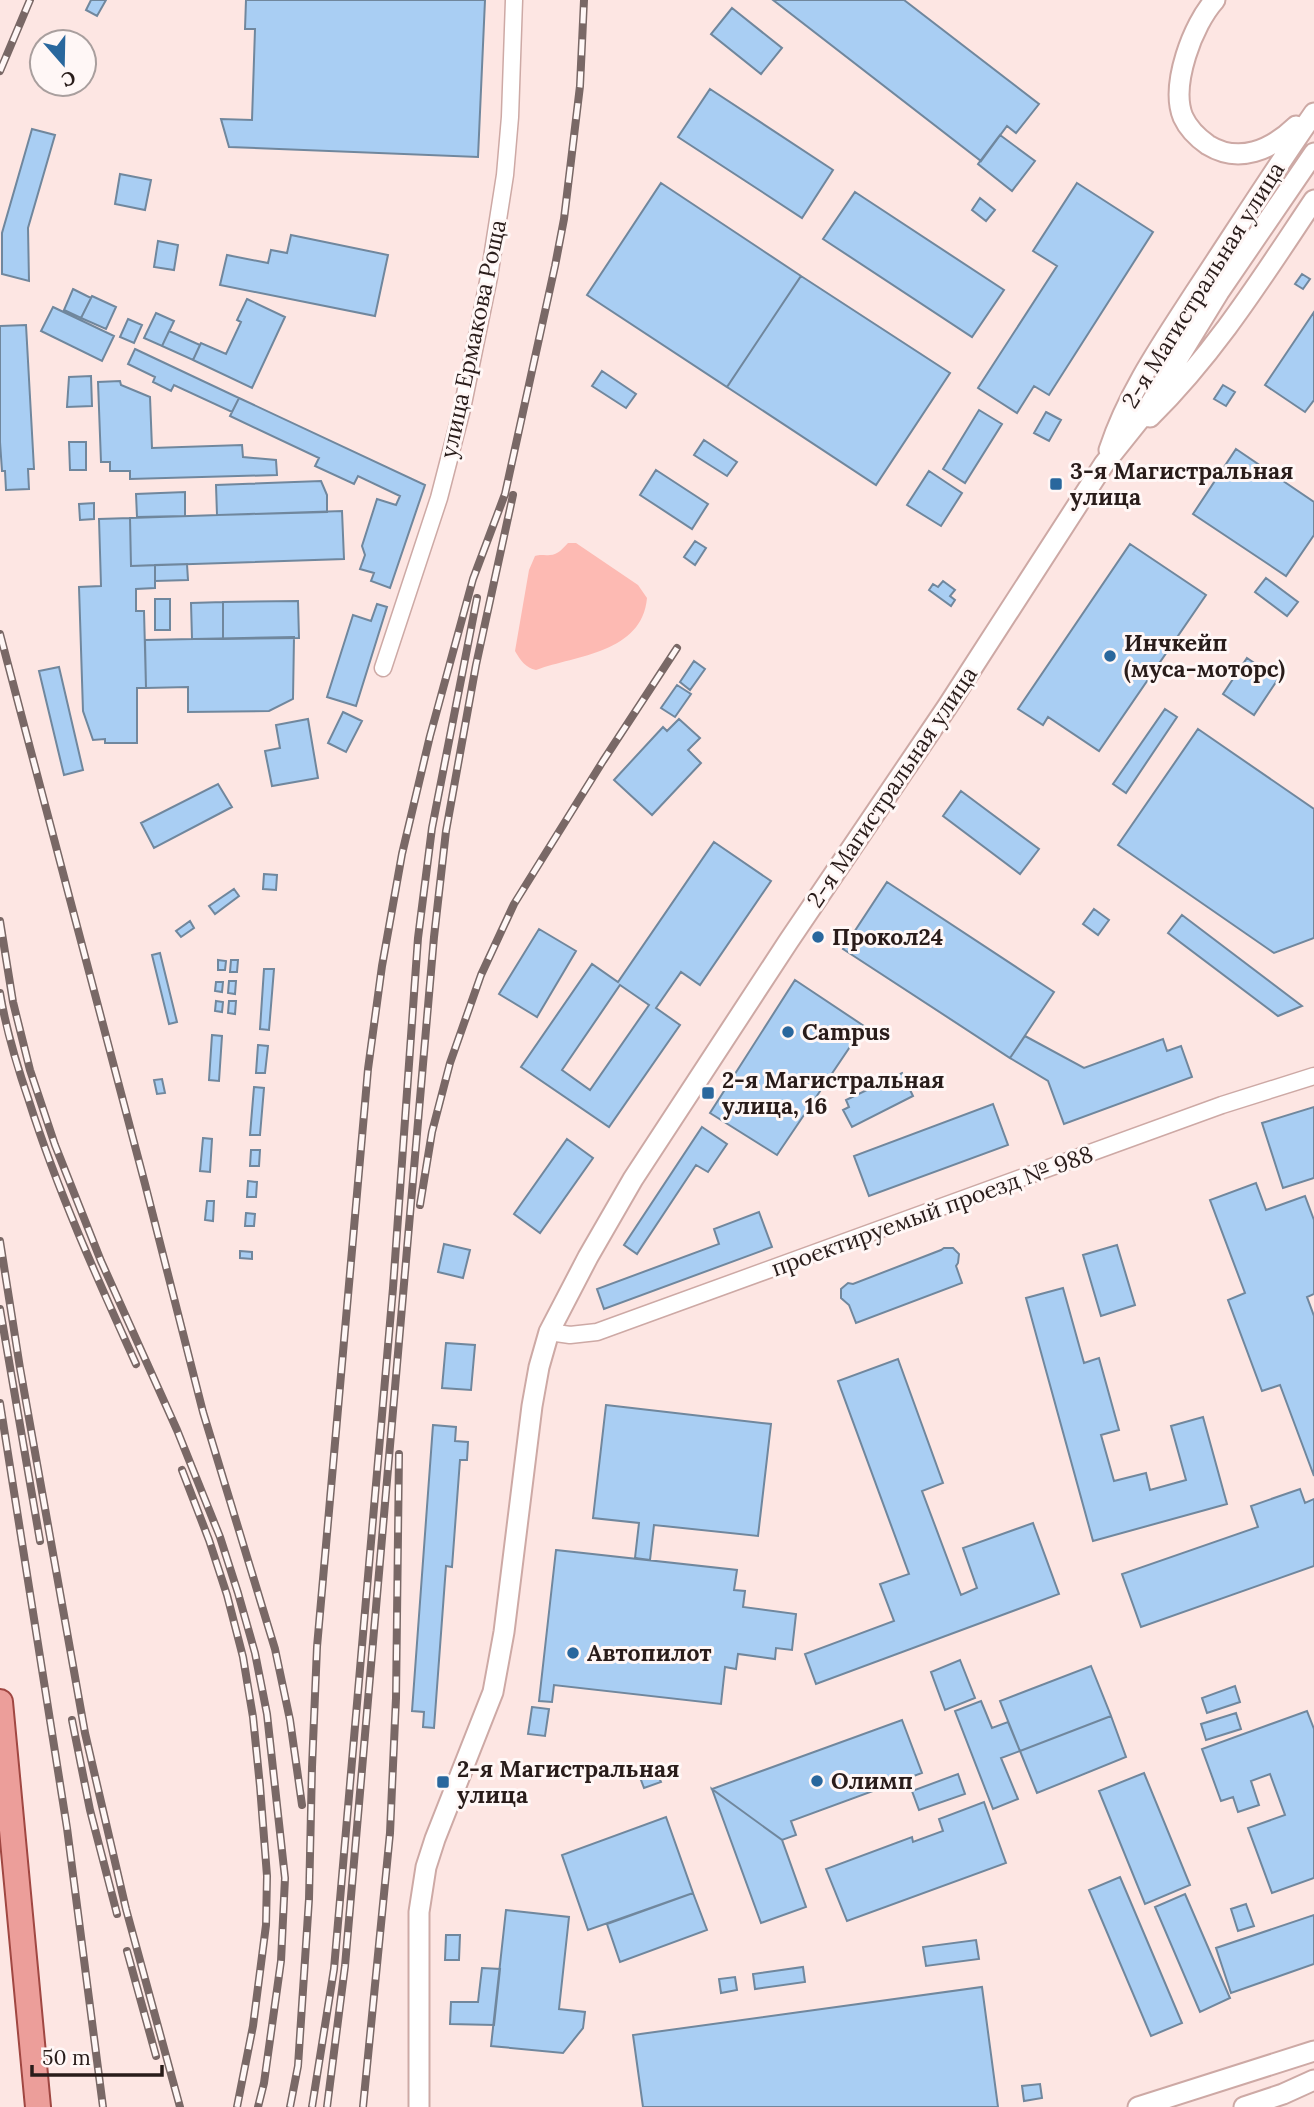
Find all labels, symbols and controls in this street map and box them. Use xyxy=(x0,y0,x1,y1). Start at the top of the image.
north arrow xyxy=(28,28,98,98)
text: С xyxy=(59,65,79,92)
street label: 2-я Магистральная улица xyxy=(1115,156,1290,413)
street label: улица Ермакова Роща xyxy=(433,217,512,461)
place label: 3-я Магистральная улица xyxy=(1070,456,1294,511)
marker: 3-я Магистральная улица xyxy=(1048,476,1064,492)
place label: Инчкейп (муса-моторс) xyxy=(1124,628,1285,684)
marker: Инчкейп (муса-моторс) xyxy=(1102,648,1118,664)
street label: 2-я Магистральная улица xyxy=(800,661,983,913)
place label: Прокол24 xyxy=(832,922,943,951)
marker: Прокол24 xyxy=(810,929,826,945)
place label: Campus xyxy=(802,1017,890,1046)
marker: Campus xyxy=(780,1024,796,1040)
place label: 2-я Магистральная улица, 16 xyxy=(722,1065,945,1120)
marker: 2-я Магистральная улица, 16 xyxy=(700,1085,716,1101)
street label: проектируемый проезд № 988 xyxy=(767,1139,1097,1282)
place label: Автопилот xyxy=(587,1638,711,1667)
marker: Автопилот xyxy=(565,1645,581,1661)
place label: 2-я Магистральная улица xyxy=(457,1754,680,1809)
place label: Олимп xyxy=(831,1766,913,1795)
marker: Олимп xyxy=(809,1773,825,1789)
marker: 2-я Магистральная улица xyxy=(435,1774,451,1790)
scale bar xyxy=(32,2034,161,2078)
text: 50 m xyxy=(42,2044,91,2071)

